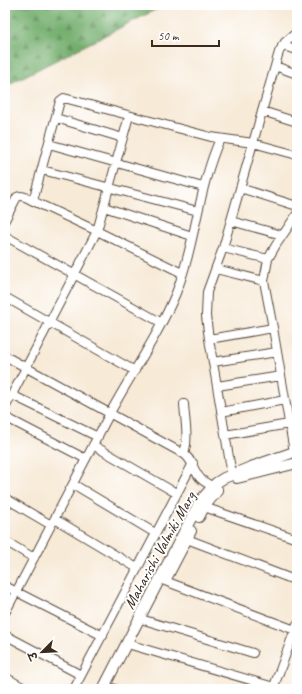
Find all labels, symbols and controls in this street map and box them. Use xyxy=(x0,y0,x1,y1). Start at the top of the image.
scale bar xyxy=(152,22,219,48)
text: 50 m xyxy=(158,28,180,44)
street label: Maharishi Valmiki Marg xyxy=(119,487,201,613)
north arrow xyxy=(22,632,62,672)
text: उ xyxy=(24,648,41,663)

